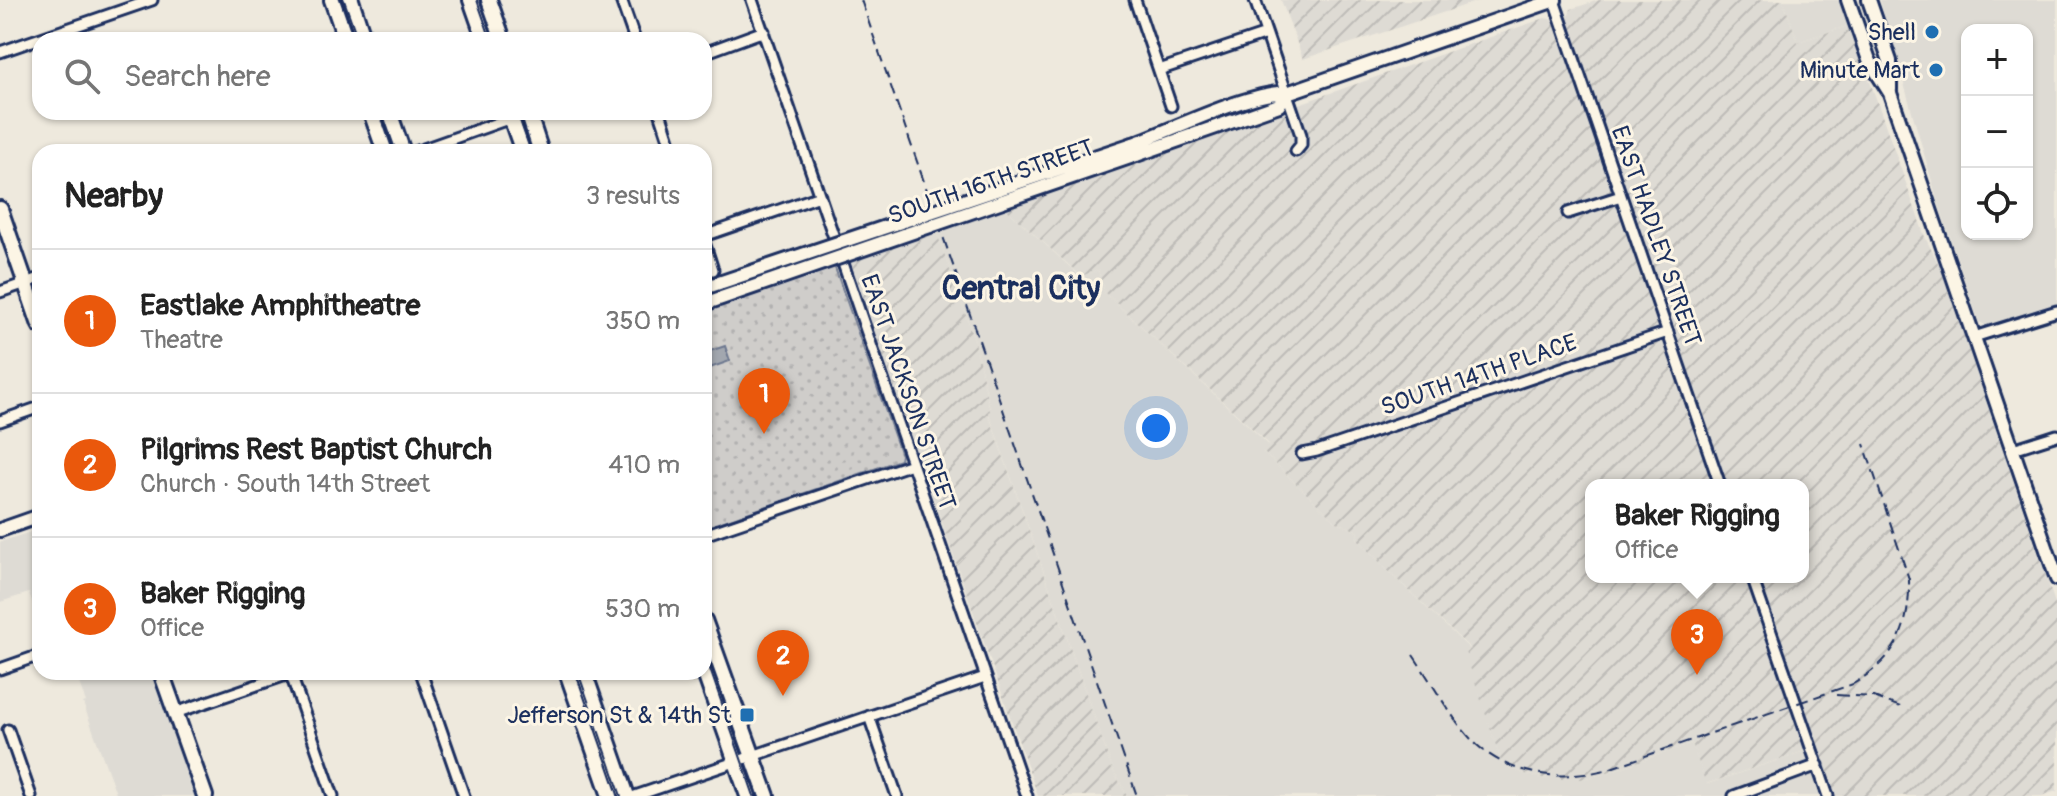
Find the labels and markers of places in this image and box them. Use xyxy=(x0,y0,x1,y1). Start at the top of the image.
place label: Shell xyxy=(1867,18,1916,47)
marker: Shell xyxy=(1923,23,1941,41)
place label: Minute Mart xyxy=(1800,56,1920,85)
marker: Minute Mart xyxy=(1927,61,1945,79)
pin: 1 xyxy=(738,368,790,434)
pin: 3 xyxy=(1671,609,1723,675)
pin: 2 xyxy=(757,630,809,696)
place label: Jefferson St & 14th St xyxy=(507,701,731,730)
marker: Jefferson St & 14th St xyxy=(738,706,756,724)

